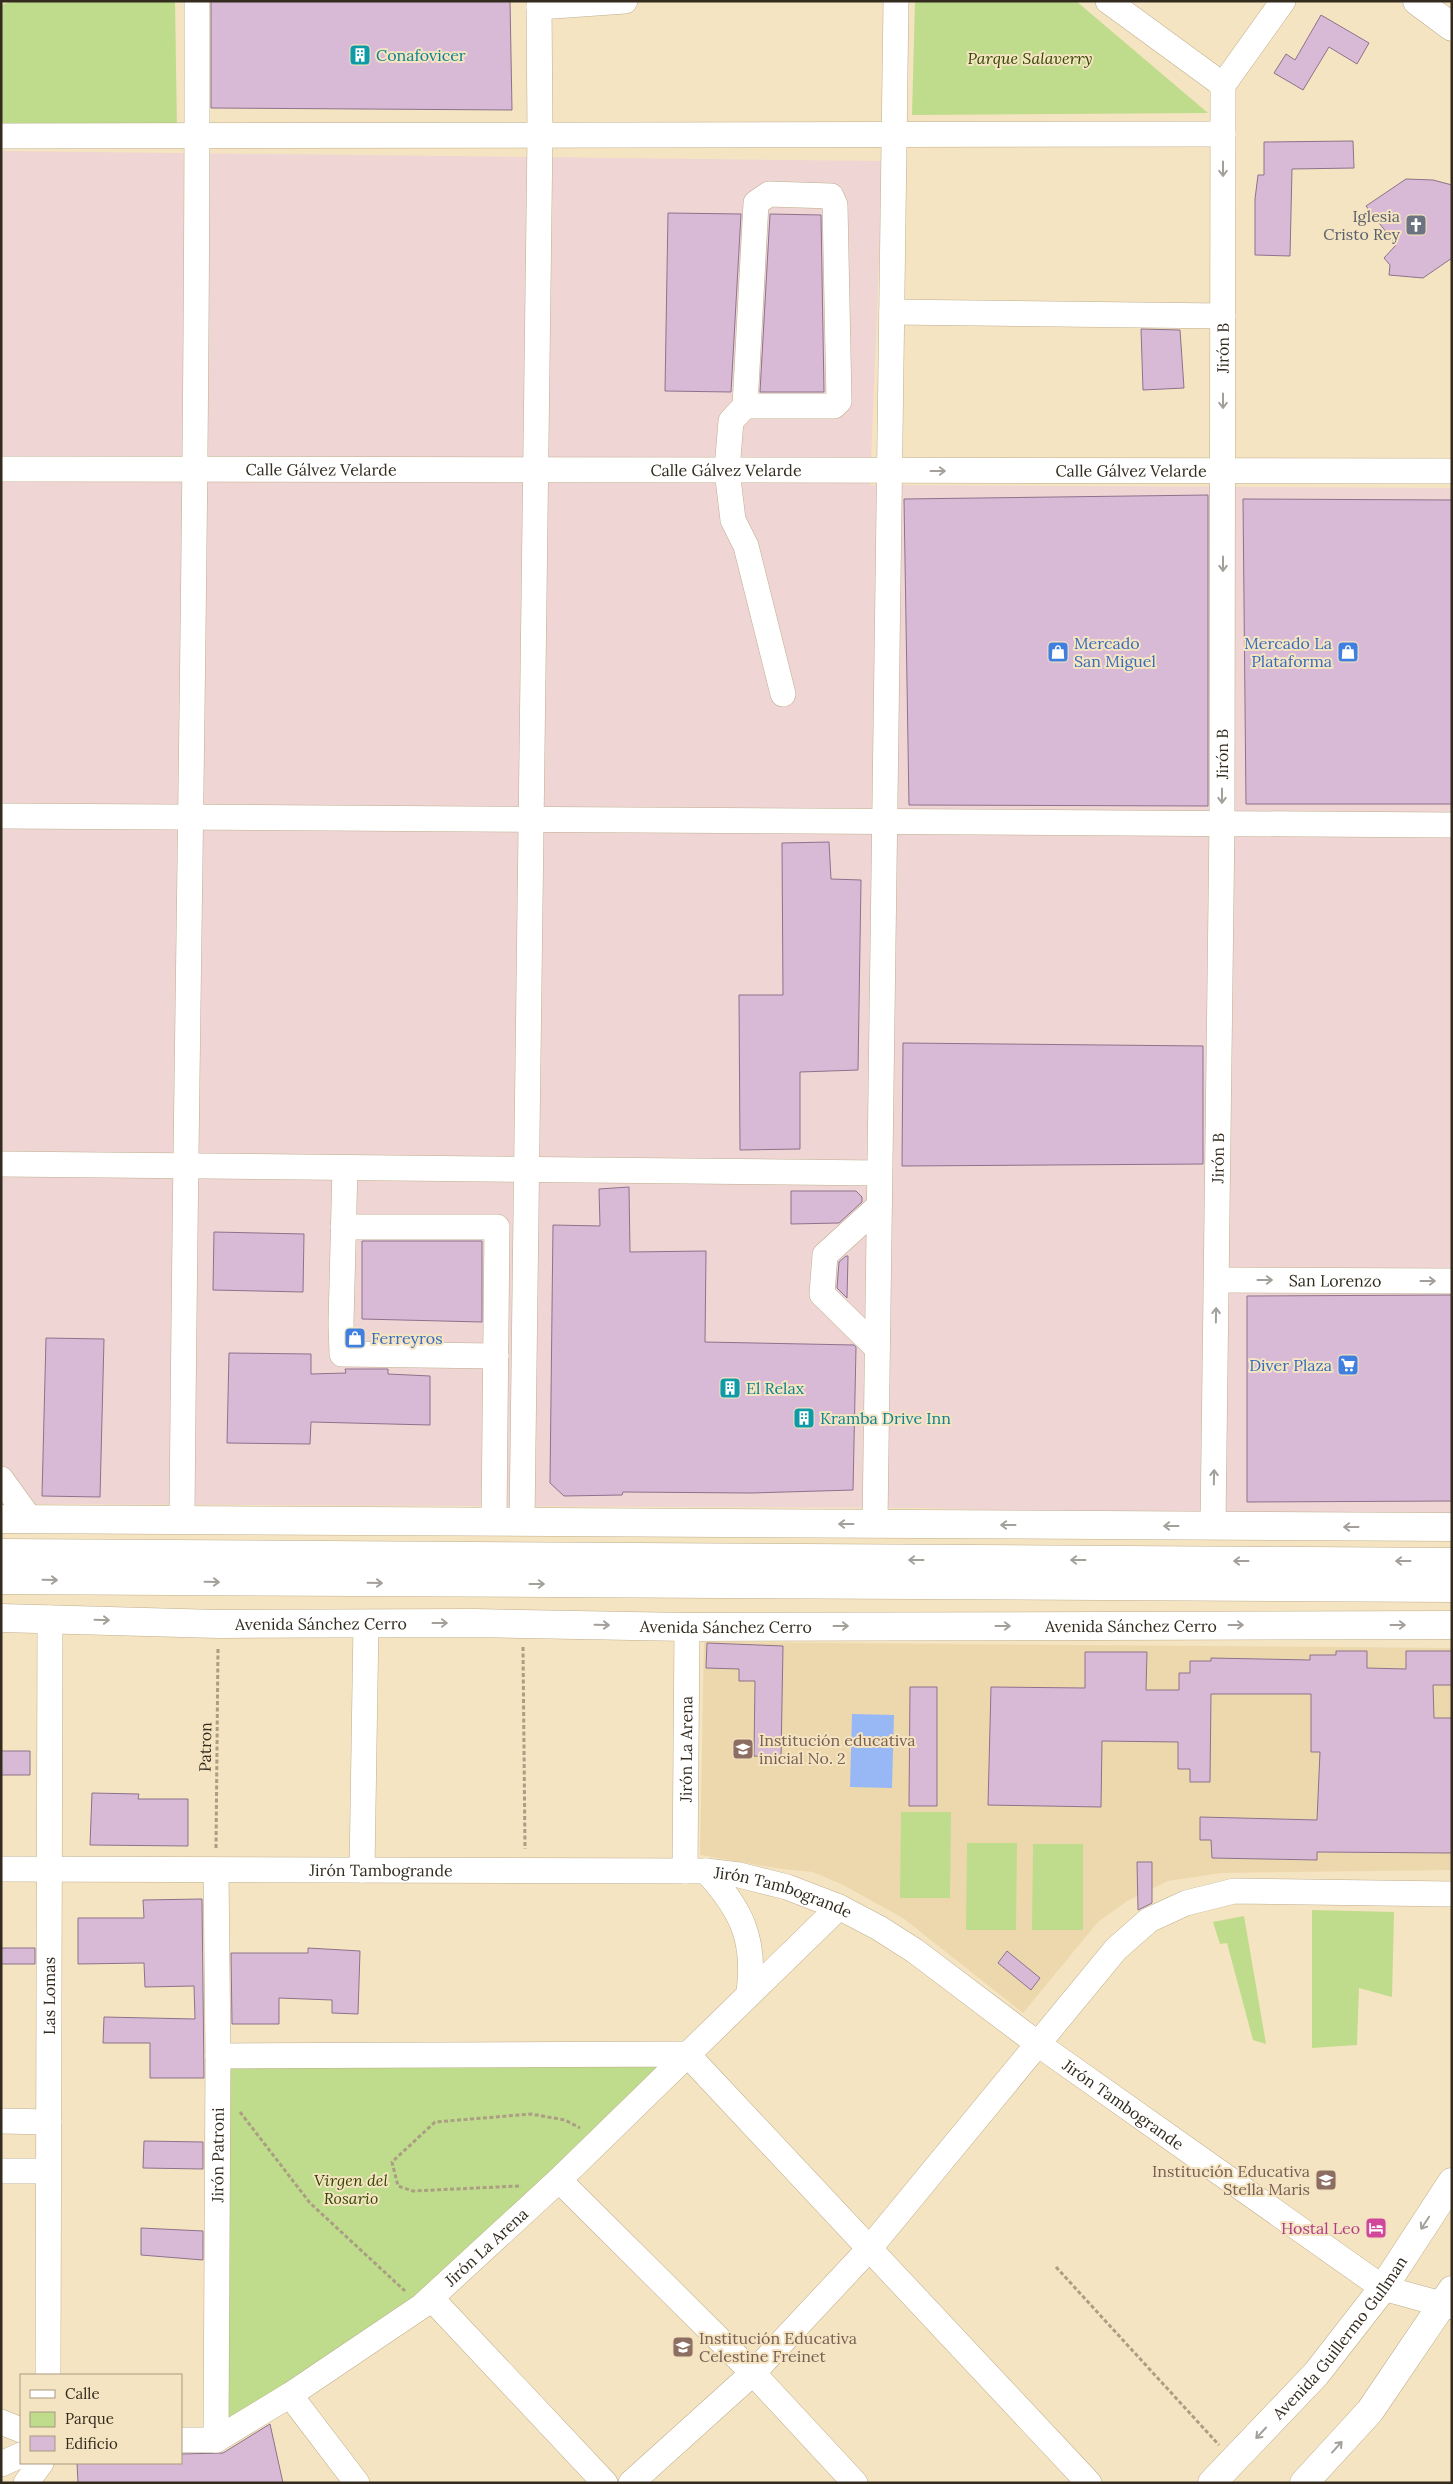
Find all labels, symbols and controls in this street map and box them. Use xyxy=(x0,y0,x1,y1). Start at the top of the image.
building icon: Conafovicer xyxy=(348,43,372,67)
place label: Conafovicer xyxy=(376,45,466,65)
park label: Parque Salaverry xyxy=(967,48,1093,68)
one-way arrow xyxy=(1218,160,1228,176)
place label: Iglesia Cristo Rey xyxy=(1323,206,1401,244)
church icon: Iglesia Cristo Rey xyxy=(1404,213,1428,237)
street label: Jirón B xyxy=(1213,323,1233,374)
one-way arrow xyxy=(1218,392,1228,409)
street label: Calle Gálvez Velarde xyxy=(245,459,397,480)
street label: Calle Gálvez Velarde xyxy=(650,460,802,480)
street label: Calle Gálvez Velarde xyxy=(1055,460,1207,481)
one-way arrow xyxy=(930,466,946,475)
one-way arrow xyxy=(1218,555,1228,571)
place label: Mercado San Miguel xyxy=(1074,633,1156,671)
place label: Mercado La Plataforma xyxy=(1244,633,1332,671)
shop icon: Mercado San Miguel xyxy=(1046,640,1070,664)
shop icon: Mercado La Plataforma xyxy=(1336,640,1360,664)
street label: Jirón B xyxy=(1212,729,1232,780)
one-way arrow xyxy=(1217,788,1227,804)
street label: Jirón B xyxy=(1207,1133,1228,1184)
street label: San Lorenzo xyxy=(1289,1270,1381,1291)
one-way arrow xyxy=(1257,1275,1273,1285)
one-way arrow xyxy=(1420,1276,1436,1286)
one-way arrow xyxy=(1211,1307,1221,1323)
shop icon: Ferreyros xyxy=(343,1326,367,1350)
place label: Ferreyros xyxy=(371,1328,443,1348)
supermarket icon: Diver Plaza xyxy=(1336,1353,1360,1377)
place label: Diver Plaza xyxy=(1249,1355,1332,1375)
building icon: El Relax xyxy=(718,1376,742,1400)
place label: El Relax xyxy=(746,1378,805,1398)
building icon: Kramba Drive Inn xyxy=(792,1406,816,1430)
place label: Kramba Drive Inn xyxy=(820,1408,951,1428)
one-way arrow xyxy=(1209,1469,1219,1486)
one-way arrow xyxy=(838,1519,854,1529)
one-way arrow xyxy=(1000,1520,1016,1530)
one-way arrow xyxy=(1163,1521,1179,1531)
one-way arrow xyxy=(1343,1522,1359,1532)
one-way arrow xyxy=(908,1555,924,1565)
one-way arrow xyxy=(1070,1555,1086,1565)
one-way arrow xyxy=(1233,1556,1249,1566)
one-way arrow xyxy=(1395,1557,1411,1566)
one-way arrow xyxy=(42,1575,58,1585)
one-way arrow xyxy=(204,1577,220,1587)
one-way arrow xyxy=(366,1578,383,1588)
one-way arrow xyxy=(529,1579,545,1589)
street label: Avenida Sánchez Cerro xyxy=(234,1613,407,1634)
one-way arrow xyxy=(94,1615,110,1624)
street label: Avenida Sánchez Cerro xyxy=(639,1616,812,1637)
street label: Avenida Sánchez Cerro xyxy=(1044,1616,1217,1636)
one-way arrow xyxy=(432,1618,448,1628)
one-way arrow xyxy=(594,1620,610,1630)
one-way arrow xyxy=(1227,1620,1243,1630)
one-way arrow xyxy=(1390,1620,1406,1630)
one-way arrow xyxy=(832,1621,848,1631)
one-way arrow xyxy=(994,1621,1011,1631)
street label: Jirón La Arena xyxy=(676,1696,696,1803)
street label: Patron xyxy=(195,1722,215,1772)
place label: Institución educativa inicial No. 2 xyxy=(759,1730,916,1768)
school or university icon: Institución educativa inicial No. 2 xyxy=(731,1737,755,1761)
street label: Jirón Tambogrande xyxy=(308,1860,453,1880)
street label: Jirón Tambogrande xyxy=(712,1862,856,1922)
street label: Las Lomas xyxy=(39,1957,59,2035)
street label: Jirón Tambogrande xyxy=(1058,2054,1188,2154)
street label: Jirón Patroni xyxy=(207,2107,228,2204)
place label: Institución Educativa Stella Maris xyxy=(1152,2161,1310,2199)
school or university icon: Institución Educativa Stella Maris xyxy=(1314,2168,1338,2192)
park label: Virgen del Rosario xyxy=(314,2170,388,2208)
street label: Jirón La Arena xyxy=(440,2204,532,2291)
one-way arrow xyxy=(1420,2215,1430,2229)
hotel icon: Hostal Leo xyxy=(1364,2216,1388,2240)
place label: Hostal Leo xyxy=(1281,2218,1360,2238)
street label: Avenida Guillermo Gullman xyxy=(1268,2252,1411,2424)
place label: Institución Educativa Celestine Freinet xyxy=(699,2328,857,2366)
school or university icon: Institución Educativa Celestine Freinet xyxy=(671,2335,695,2359)
legend xyxy=(20,2374,182,2464)
text: Calle xyxy=(65,2384,100,2403)
text: Parque xyxy=(65,2409,114,2428)
one-way arrow xyxy=(1255,2427,1267,2439)
text: Edificio xyxy=(65,2434,118,2453)
one-way arrow xyxy=(1331,2440,1343,2453)

